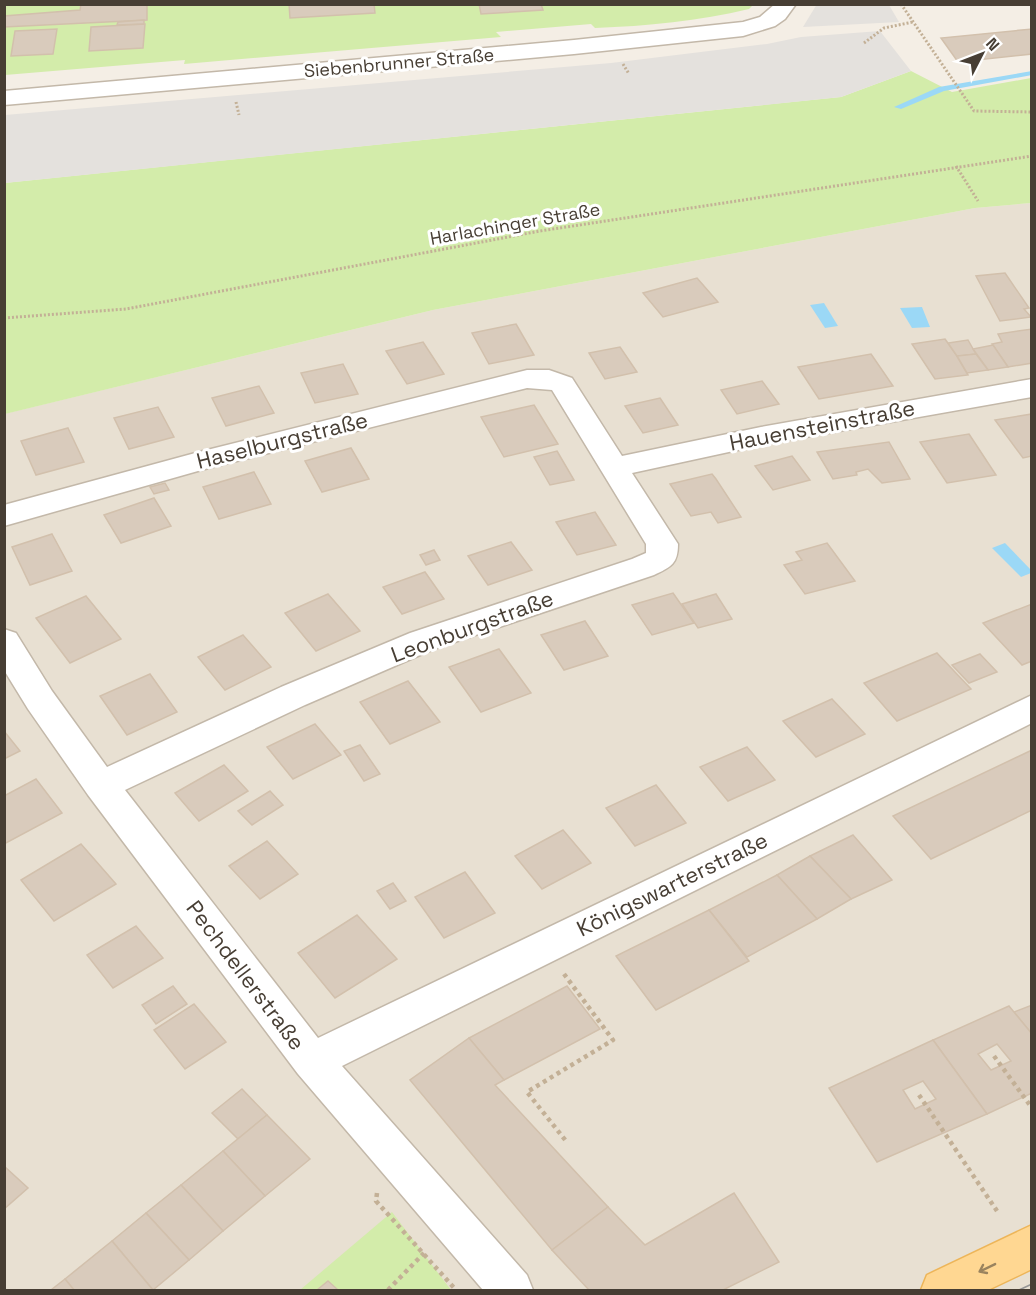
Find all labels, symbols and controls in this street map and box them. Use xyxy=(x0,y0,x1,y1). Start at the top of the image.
north arrow xyxy=(952,24,1012,84)
text: N xyxy=(981,33,1004,55)
street label: Siebenbrunner Straße xyxy=(303,43,495,82)
street label: Harlachinger Straße xyxy=(428,197,602,250)
street label: Hauensteinstraße xyxy=(727,393,917,457)
street label: Haselburgstraße xyxy=(193,405,371,475)
street label: Leonburgstraße xyxy=(387,584,557,668)
street label: Königswarterstraße xyxy=(572,826,772,942)
street label: Pechdellerstraße xyxy=(181,895,311,1055)
one-way arrow xyxy=(979,1262,996,1274)

